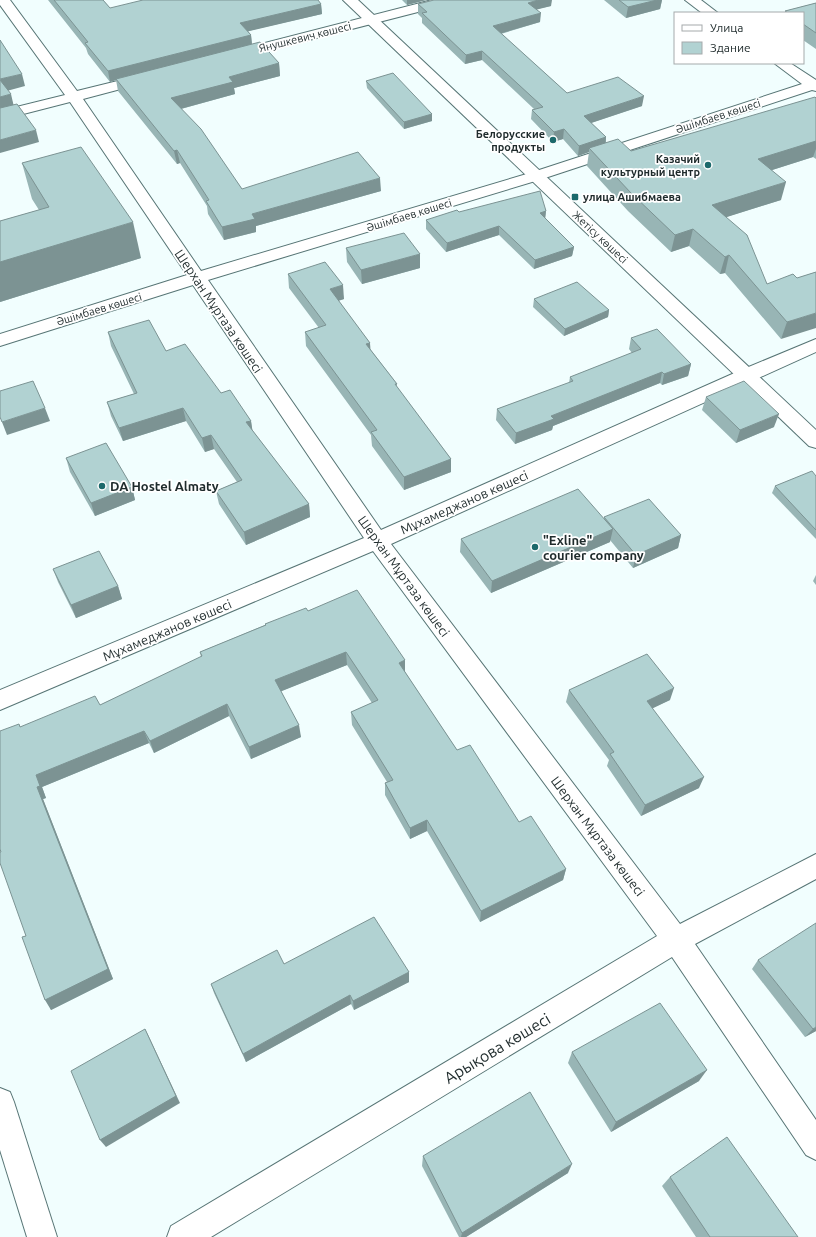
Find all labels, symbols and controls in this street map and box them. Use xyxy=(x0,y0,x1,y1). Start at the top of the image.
legend xyxy=(674,12,804,64)
street label: Янушкевич көшесі xyxy=(258,20,352,54)
text: Улица xyxy=(710,21,743,34)
text: Здание xyxy=(710,41,751,54)
street label: Әшімбаев көшесі xyxy=(674,97,762,135)
place label: Белорусские продукты xyxy=(476,128,545,153)
marker: Белорусские продукты xyxy=(548,135,558,145)
place label: Казачий культурный центр xyxy=(601,153,700,178)
marker: Казачий культурный центр xyxy=(703,160,713,170)
place label: улица Ашибмаева xyxy=(583,191,681,203)
marker: улица Ашибмаева xyxy=(570,192,580,202)
street label: Әшімбаев көшесі xyxy=(365,196,453,234)
street label: Жетісу көшесі xyxy=(570,209,630,265)
street label: Шерхан Мұртаза көшесі xyxy=(172,247,266,375)
street label: Әшімбаев көшесі xyxy=(55,290,143,328)
street label: Мұхамеджанов көшесі xyxy=(398,467,530,537)
place label: DA Hostel Almaty xyxy=(110,479,219,493)
marker: DA Hostel Almaty xyxy=(97,481,107,491)
street label: Шерхан Мұртаза көшесі xyxy=(356,513,452,639)
place label: "Exline" courier company xyxy=(543,533,644,562)
marker: "Exline" courier company xyxy=(530,542,540,552)
street label: Мұхамеджанов көшесі xyxy=(101,597,233,663)
street label: Шерхан Мұртаза көшесі xyxy=(549,774,647,898)
street label: Арықова көшесі xyxy=(441,1009,553,1087)

